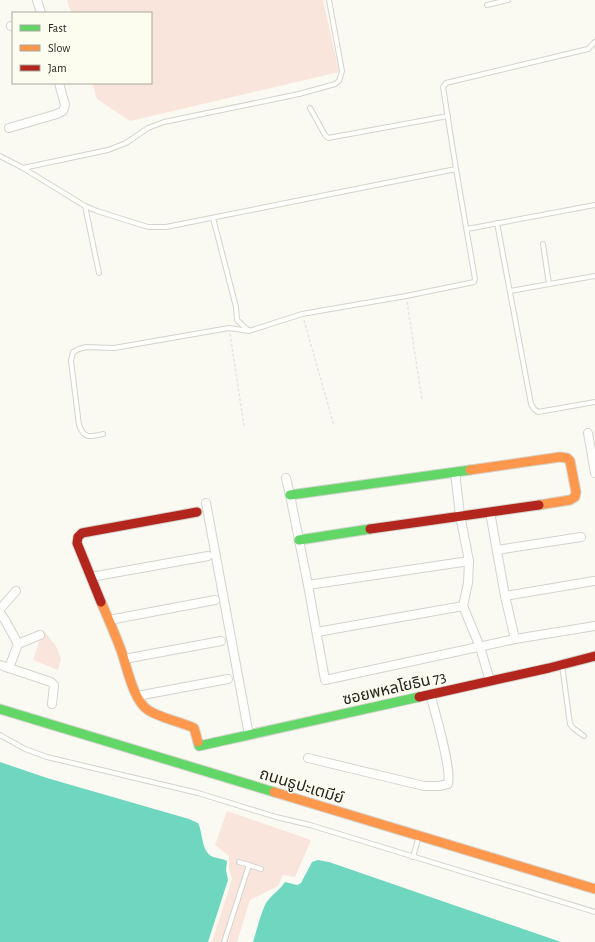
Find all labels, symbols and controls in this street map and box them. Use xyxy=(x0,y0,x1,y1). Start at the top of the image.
legend xyxy=(12,12,152,84)
text: Fast xyxy=(48,22,67,34)
text: Slow xyxy=(48,42,70,54)
text: Jam xyxy=(48,62,67,74)
street label: ซอยพหลโยธิน 73 xyxy=(341,668,447,708)
street label: ถนนธูปะเตมีย์ xyxy=(257,766,346,807)

